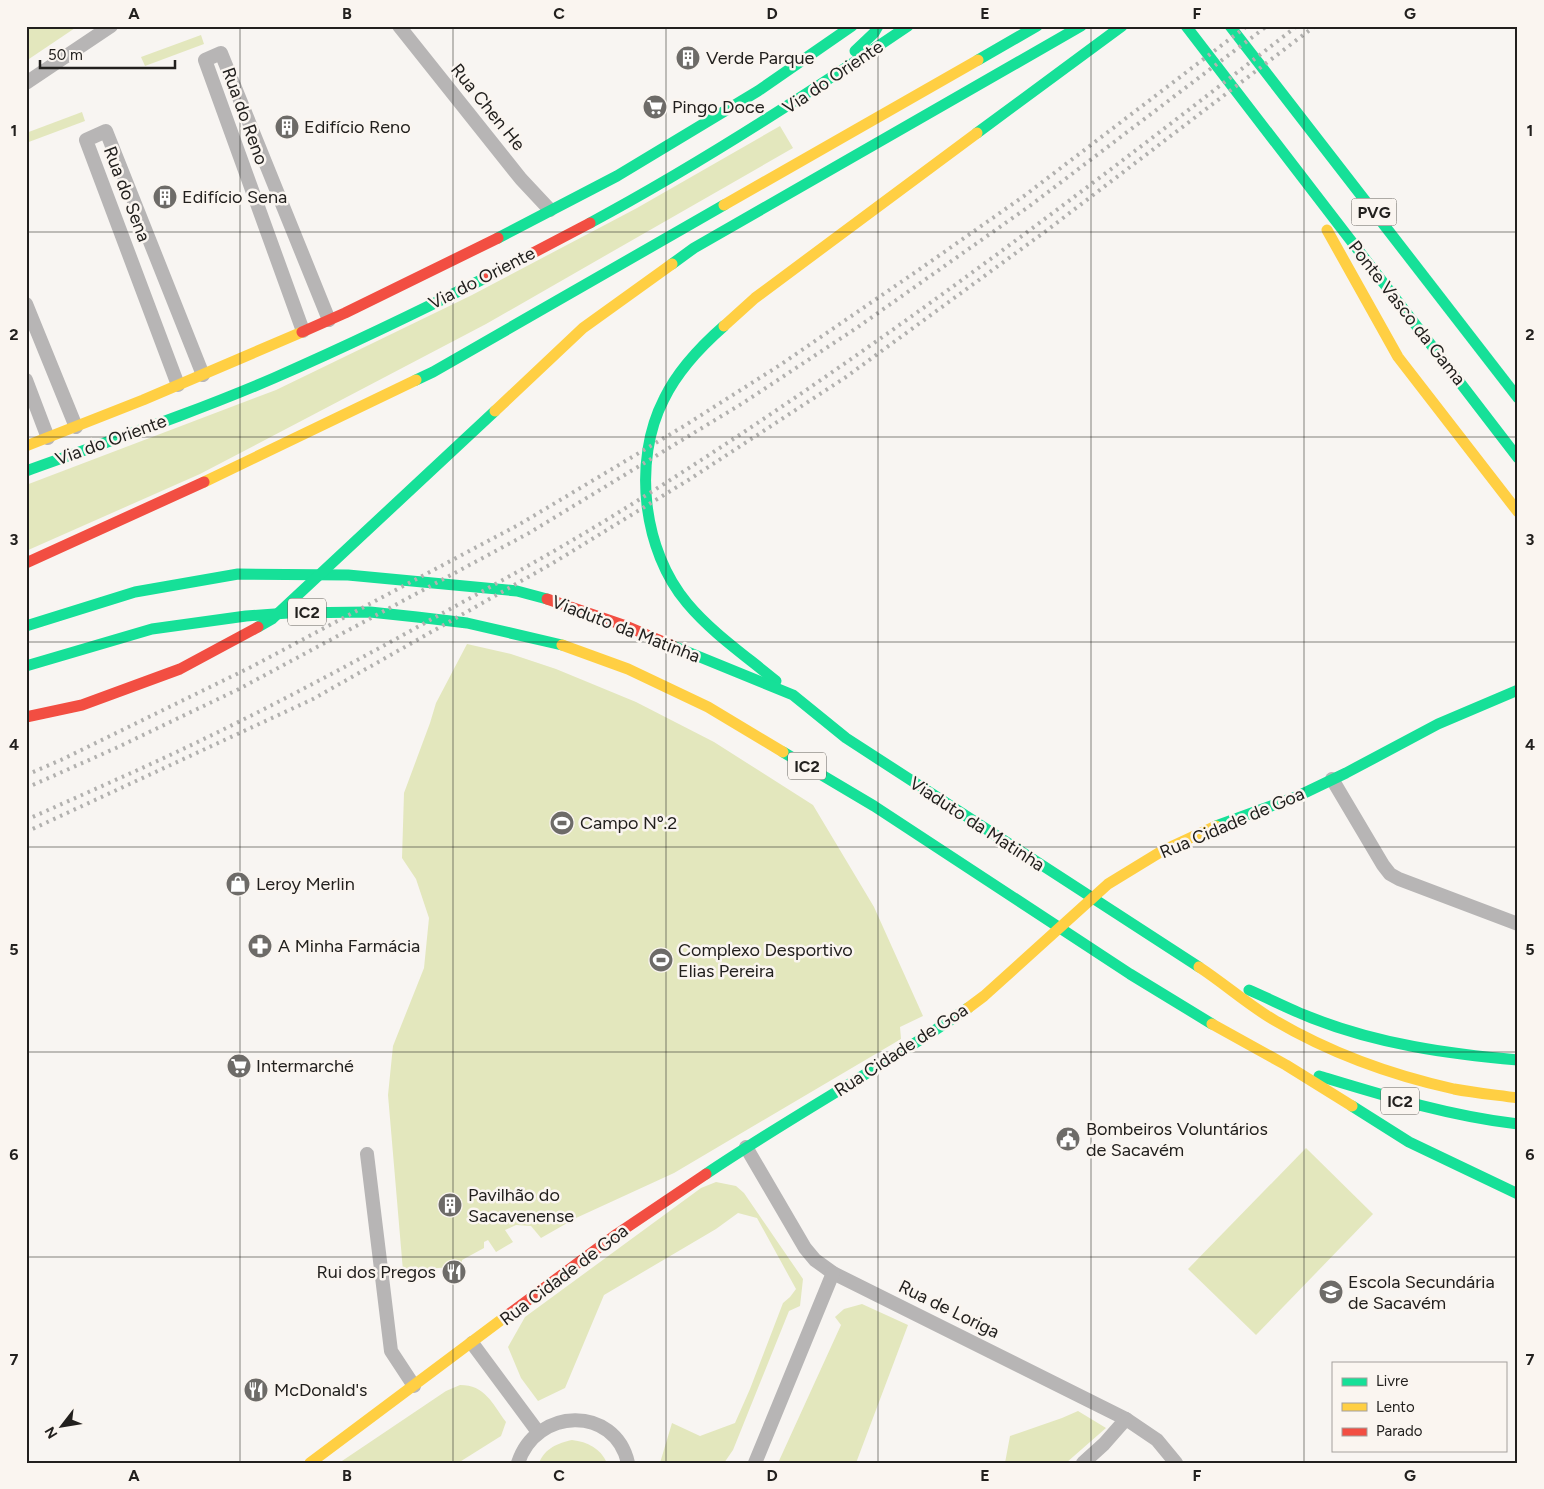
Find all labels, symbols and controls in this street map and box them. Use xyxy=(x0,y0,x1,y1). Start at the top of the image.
text: A xyxy=(128,4,140,23)
text: B xyxy=(342,4,352,23)
text: C xyxy=(553,4,565,23)
text: D xyxy=(766,4,778,23)
text: E xyxy=(980,4,990,23)
text: F xyxy=(1193,4,1202,23)
text: G xyxy=(1404,4,1416,23)
street label: Via do Oriente xyxy=(779,35,888,119)
scale bar xyxy=(40,38,175,70)
building icon: Verde Parque xyxy=(675,45,701,71)
text: 50 m xyxy=(48,46,83,64)
place label: Verde Parque xyxy=(706,47,814,69)
street label: Rua Chen He xyxy=(446,59,530,155)
street label: Rua do Reno xyxy=(217,64,273,168)
supermarket icon: Pingo Doce xyxy=(642,94,668,120)
place label: Pingo Doce xyxy=(672,96,765,118)
building icon: Edifício Reno xyxy=(274,114,300,140)
place label: Edifício Reno xyxy=(304,116,411,138)
text: 1 xyxy=(11,121,17,140)
text: 1 xyxy=(1527,121,1533,140)
street label: Rua do Sena xyxy=(99,143,155,245)
building icon: Edifício Sena xyxy=(152,184,178,210)
place label: Edifício Sena xyxy=(182,186,287,208)
road number: PVG xyxy=(1352,198,1396,226)
street label: Ponte Vasco da Gama xyxy=(1344,236,1470,390)
street label: Via do Oriente xyxy=(425,242,539,314)
text: 2 xyxy=(9,325,19,344)
text: 2 xyxy=(1525,325,1535,344)
street label: Via do Oriente xyxy=(53,410,170,470)
text: 3 xyxy=(10,530,19,549)
text: 3 xyxy=(1526,530,1535,549)
street label: Viaduto da Matinha xyxy=(549,591,703,667)
road number: IC2 xyxy=(288,598,326,626)
text: 4 xyxy=(9,735,19,754)
text: 4 xyxy=(1525,735,1535,754)
road number: IC2 xyxy=(788,752,826,779)
street label: Viaduto da Matinha xyxy=(905,772,1049,876)
street label: Rua Cidade de Goa xyxy=(1156,783,1308,863)
sports icon: Campo Nº.2 xyxy=(549,810,575,836)
place label: Campo Nº.2 xyxy=(580,812,677,834)
shop icon: Leroy Merlin xyxy=(225,871,251,897)
place label: Leroy Merlin xyxy=(256,873,355,895)
pharmacy icon: A Minha Farmácia xyxy=(247,933,273,959)
place label: A Minha Farmácia xyxy=(278,935,420,957)
place label: Complexo Desportivo Elias Pereira xyxy=(678,939,853,982)
text: 5 xyxy=(9,940,19,959)
text: 5 xyxy=(1525,940,1535,959)
sports icon: Complexo Desportivo Elias Pereira xyxy=(648,947,674,973)
street label: Rua Cidade de Goa xyxy=(830,999,972,1101)
supermarket icon: Intermarché xyxy=(226,1053,252,1079)
place label: Intermarché xyxy=(256,1055,354,1077)
road number: IC2 xyxy=(1381,1088,1419,1114)
place label: Bombeiros Voluntários de Sacavém xyxy=(1086,1118,1268,1161)
public building icon: Bombeiros Voluntários de Sacavém xyxy=(1055,1126,1081,1152)
text: 6 xyxy=(9,1145,19,1164)
text: 6 xyxy=(1525,1145,1535,1164)
place label: Pavilhão do Sacavenense xyxy=(468,1184,574,1227)
building icon: Pavilhão do Sacavenense xyxy=(437,1192,463,1218)
street label: Rua Cidade de Goa xyxy=(496,1220,632,1330)
restaurant icon: Rui dos Pregos xyxy=(441,1259,467,1285)
place label: Rui dos Pregos xyxy=(317,1261,436,1283)
place label: Escola Secundária de Sacavém xyxy=(1348,1271,1495,1314)
street label: Rua de Loriga xyxy=(895,1275,1003,1343)
school or university icon: Escola Secundária de Sacavém xyxy=(1318,1279,1344,1305)
text: 7 xyxy=(10,1350,19,1369)
text: 7 xyxy=(1526,1350,1535,1369)
legend xyxy=(1332,1362,1506,1452)
text: Livre xyxy=(1376,1372,1408,1390)
restaurant icon: McDonald's xyxy=(243,1377,269,1403)
place label: McDonald's xyxy=(274,1379,368,1401)
text: Lento xyxy=(1376,1398,1415,1416)
north arrow xyxy=(38,1402,88,1452)
text: Parado xyxy=(1376,1422,1423,1440)
text: N xyxy=(41,1423,61,1441)
text: A xyxy=(128,1466,140,1485)
text: B xyxy=(342,1466,352,1485)
text: C xyxy=(553,1466,565,1485)
text: D xyxy=(766,1466,778,1485)
text: E xyxy=(980,1466,990,1485)
text: F xyxy=(1193,1466,1202,1485)
text: G xyxy=(1404,1466,1416,1485)

